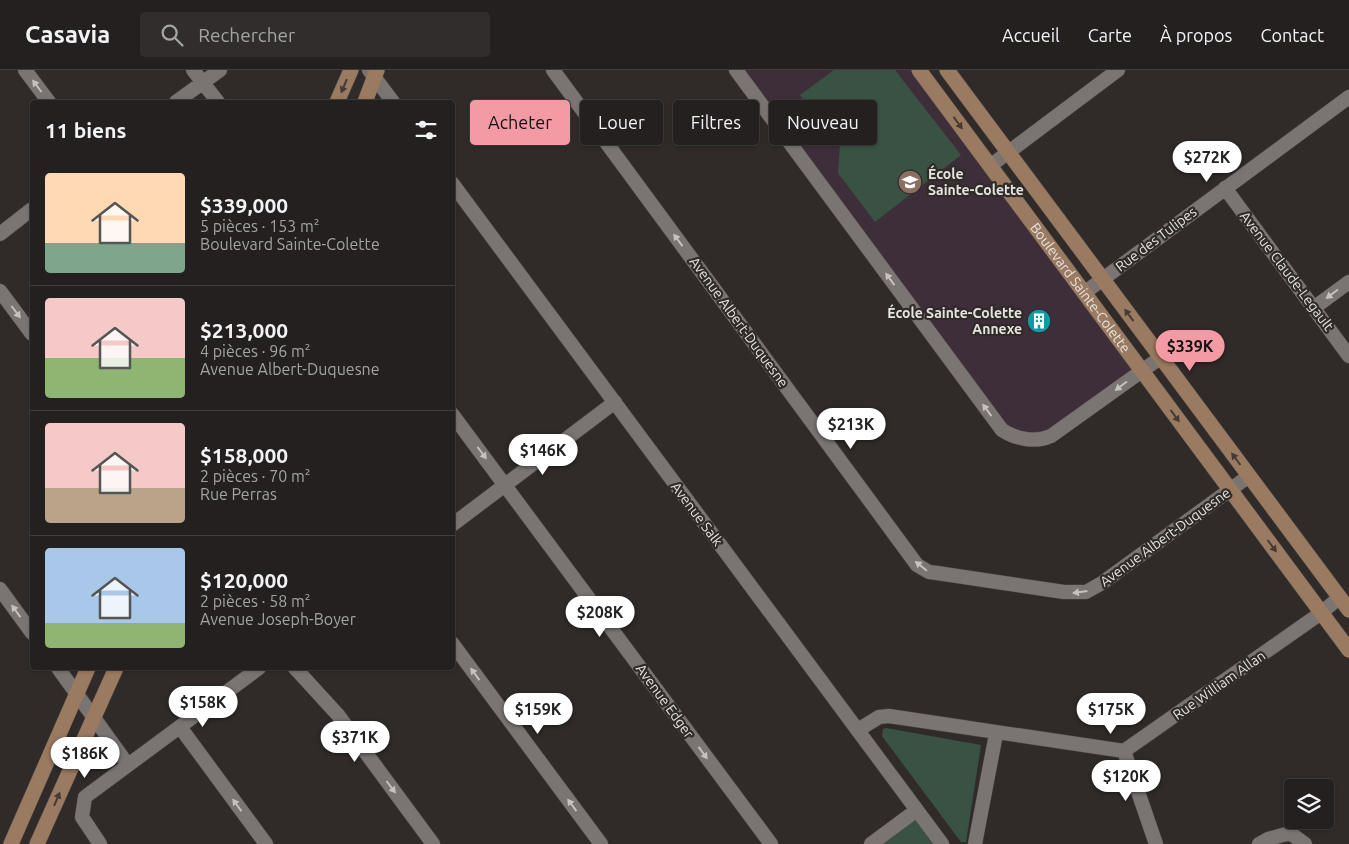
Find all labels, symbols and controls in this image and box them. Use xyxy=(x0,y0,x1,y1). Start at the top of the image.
search box xyxy=(140,12,490,57)
text: Casavia xyxy=(25,21,110,48)
icon: search xyxy=(158,21,186,49)
text: Rechercher xyxy=(198,24,295,46)
text: Accueil xyxy=(1002,25,1060,45)
text: Carte xyxy=(1088,25,1132,45)
text: À propos xyxy=(1160,25,1232,45)
text: Contact xyxy=(1260,25,1324,45)
one-way arrow xyxy=(32,79,42,93)
one-way arrow xyxy=(339,79,347,93)
chip: Acheter xyxy=(470,100,570,145)
chip: Louer xyxy=(580,100,663,145)
chip: Filtres xyxy=(673,100,759,145)
chip: Nouveau xyxy=(769,100,877,145)
icon: filters xyxy=(412,116,440,144)
one-way arrow xyxy=(953,116,963,130)
text: 11 biens xyxy=(45,118,126,142)
pin: $272K xyxy=(1172,140,1242,183)
text: $272K xyxy=(1184,148,1230,166)
place label: École Sainte-Colette xyxy=(928,165,1024,198)
school or university icon: École Sainte-Colette xyxy=(897,169,923,195)
icon: home xyxy=(85,193,145,253)
text: $339,000 xyxy=(200,193,288,217)
street label: Rue des Tulipes xyxy=(1112,203,1200,275)
street label: Avenue Claude-Legault xyxy=(1237,208,1337,334)
text: 5 pièces · 153 m² xyxy=(200,217,320,235)
street label: Boulevard Sainte-Colette xyxy=(1027,220,1134,356)
one-way arrow xyxy=(672,234,683,247)
text: Boulevard Sainte-Colette xyxy=(200,235,380,253)
street label: Avenue Albert-Duquesne xyxy=(686,254,792,390)
one-way arrow xyxy=(885,272,895,286)
one-way arrow xyxy=(1326,289,1339,300)
place label: École Sainte-Colette Annexe xyxy=(887,304,1022,337)
one-way arrow xyxy=(11,305,21,319)
building icon: École Sainte-Colette Annexe xyxy=(1026,308,1052,334)
one-way arrow xyxy=(1123,309,1134,322)
icon: home xyxy=(85,318,145,378)
text: $213,000 xyxy=(200,318,288,342)
pin: $339K xyxy=(1155,330,1225,372)
text: $339K xyxy=(1167,337,1213,355)
text: 4 pièces · 96 m² xyxy=(200,342,310,360)
text: Avenue Albert-Duquesne xyxy=(200,360,380,378)
one-way arrow xyxy=(1114,381,1128,391)
one-way arrow xyxy=(981,404,992,417)
pin: $213K xyxy=(816,408,886,450)
one-way arrow xyxy=(1170,409,1180,422)
text: $213K xyxy=(828,415,874,433)
pin: $146K xyxy=(508,434,578,476)
text: $146K xyxy=(520,441,566,459)
icon: home xyxy=(85,443,145,503)
text: $158,000 xyxy=(200,443,288,467)
one-way arrow xyxy=(476,446,487,459)
one-way arrow xyxy=(1231,452,1241,466)
text: 2 pièces · 70 m² xyxy=(200,467,310,485)
street label: Avenue Salk xyxy=(668,479,726,549)
street label: Avenue Albert-Duquesne xyxy=(1097,484,1233,590)
text: Rue Perras xyxy=(200,485,277,503)
one-way arrow xyxy=(1267,539,1277,553)
one-way arrow xyxy=(915,561,928,571)
icon: home xyxy=(85,568,145,628)
text: $120,000 xyxy=(200,568,288,592)
one-way arrow xyxy=(1071,588,1087,596)
text: 2 pièces · 58 m² xyxy=(200,592,310,610)
pin: $208K xyxy=(565,596,635,638)
text: $208K xyxy=(577,603,623,621)
one-way arrow xyxy=(11,604,21,618)
text: Avenue Joseph-Boyer xyxy=(200,610,356,628)
street label: Rue William Allan xyxy=(1170,647,1268,723)
street label: Avenue Edger xyxy=(633,661,698,742)
one-way arrow xyxy=(470,668,481,681)
pin: $158K xyxy=(168,686,238,728)
pin: $159K xyxy=(503,692,573,735)
pin: $175K xyxy=(1076,692,1146,735)
text: $158K xyxy=(180,693,226,711)
text: $159K xyxy=(515,700,561,718)
text: $175K xyxy=(1088,700,1134,718)
pin: $371K xyxy=(320,720,390,763)
text: $371K xyxy=(332,728,378,746)
pin: $186K xyxy=(50,736,120,779)
text: $186K xyxy=(62,744,108,762)
one-way arrow xyxy=(698,746,708,760)
pin: $120K xyxy=(1091,760,1161,802)
text: $120K xyxy=(1103,767,1149,785)
map controls xyxy=(1284,779,1334,829)
button: layers xyxy=(1284,779,1334,829)
one-way arrow xyxy=(385,780,396,793)
one-way arrow xyxy=(54,792,62,806)
one-way arrow xyxy=(232,798,242,812)
one-way arrow xyxy=(567,798,577,812)

